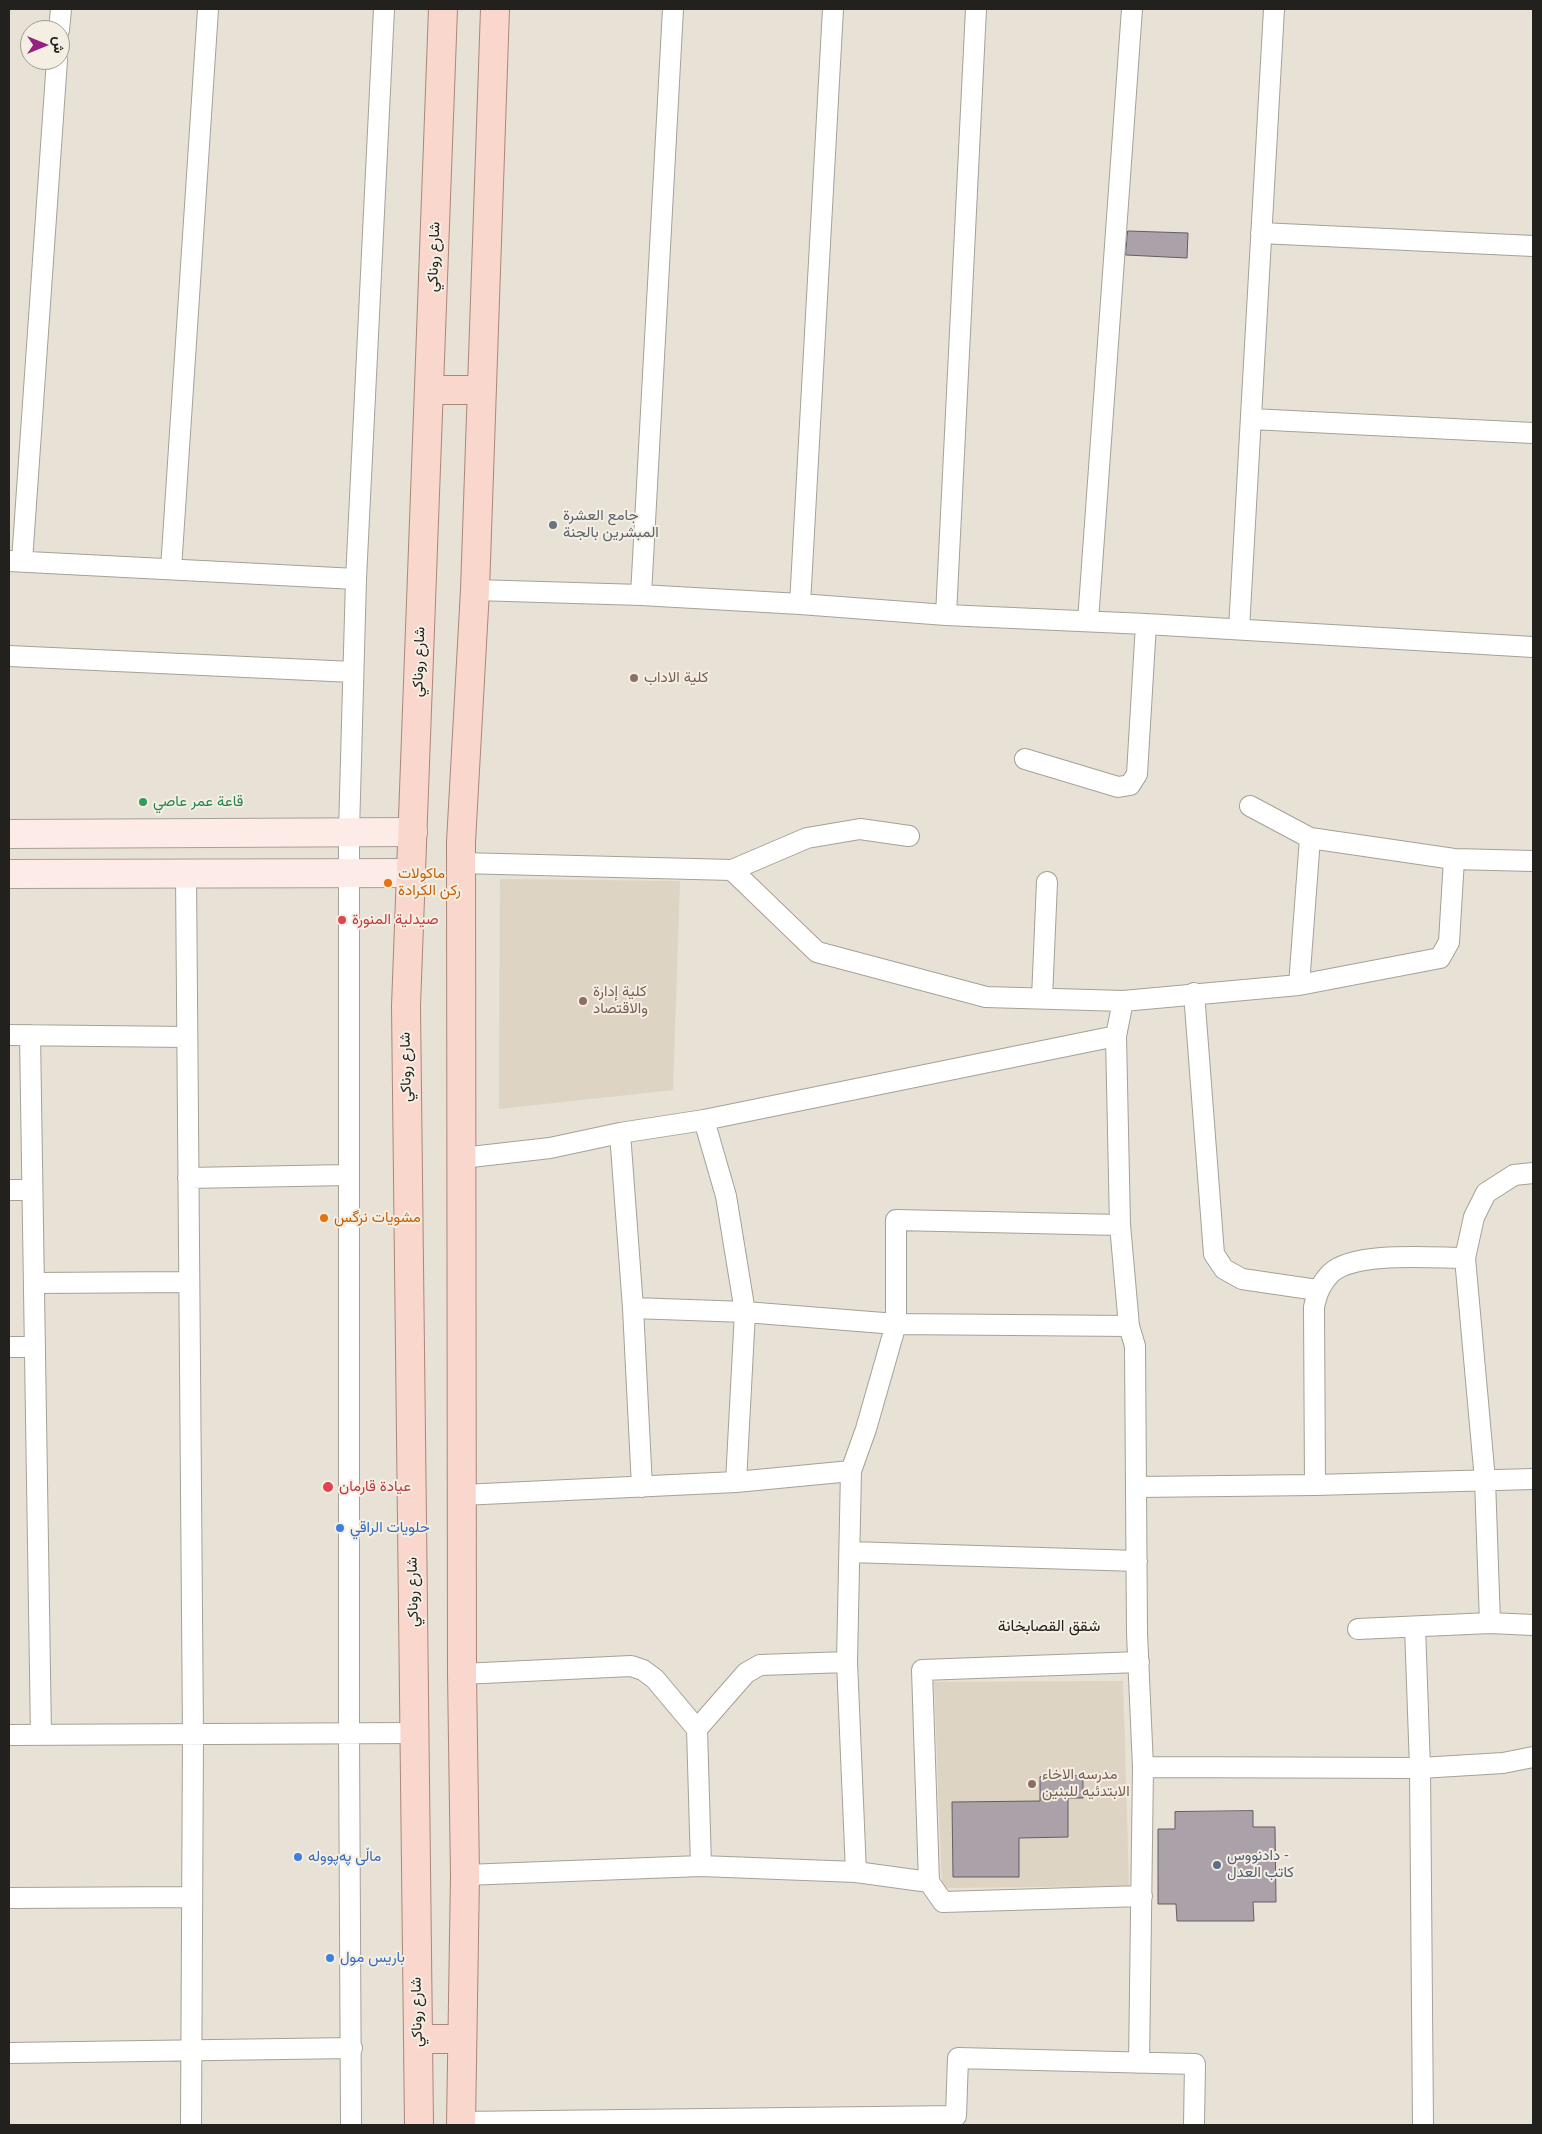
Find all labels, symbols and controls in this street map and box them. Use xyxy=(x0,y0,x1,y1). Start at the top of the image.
north arrow xyxy=(20,20,70,70)
text: ش xyxy=(50,37,69,53)
street label: شارع روناكي xyxy=(424,222,444,292)
place label: جامع العشرة المبشرين بالجنة xyxy=(563,507,659,542)
marker: جامع العشرة المبشرين بالجنة xyxy=(547,519,559,531)
street label: شارع روناكي xyxy=(409,627,429,697)
place label: كلية الاداب xyxy=(644,669,708,687)
marker: كلية الاداب xyxy=(628,672,640,684)
place label: قاعة عمر عاصي xyxy=(153,793,243,811)
marker: قاعة عمر عاصي xyxy=(137,796,149,808)
place label: ماكولات ركن الكرادة xyxy=(398,865,461,900)
marker: ماكولات ركن الكرادة xyxy=(382,877,394,889)
place label: صيدلية المنورة xyxy=(352,911,438,929)
marker: صيدلية المنورة xyxy=(336,914,348,926)
place label: كلية إدارة والاقتصاد xyxy=(593,983,648,1018)
marker: كلية إدارة والاقتصاد xyxy=(577,995,589,1007)
street label: شارع روناكي xyxy=(396,1032,416,1102)
place label: مشويات نرگس xyxy=(334,1209,421,1227)
marker: مشويات نرگس xyxy=(318,1212,330,1224)
place label: عيادة قارمان xyxy=(339,1478,411,1496)
marker: عيادة قارمان xyxy=(321,1480,335,1494)
place label: حلويات الراقي xyxy=(350,1519,430,1537)
marker: حلويات الراقي xyxy=(334,1522,346,1534)
street label: شارع روناكي xyxy=(403,1557,423,1627)
district label: شقق القصابخانة xyxy=(998,1616,1100,1636)
place label: مدرسه الاخاء الابتدئيه للبنين xyxy=(1042,1766,1130,1801)
marker: مدرسه الاخاء الابتدئيه للبنين xyxy=(1026,1778,1038,1790)
place label: دادنووس - کاتب العدل xyxy=(1227,1847,1294,1882)
place label: ماڵی پەپوولە xyxy=(308,1848,381,1866)
marker: ماڵی پەپوولە xyxy=(292,1851,304,1863)
marker: دادنووس - کاتب العدل xyxy=(1211,1859,1223,1871)
place label: باريس مول xyxy=(340,1949,405,1967)
marker: باريس مول xyxy=(324,1952,336,1964)
street label: شارع روناكي xyxy=(407,1977,427,2047)

